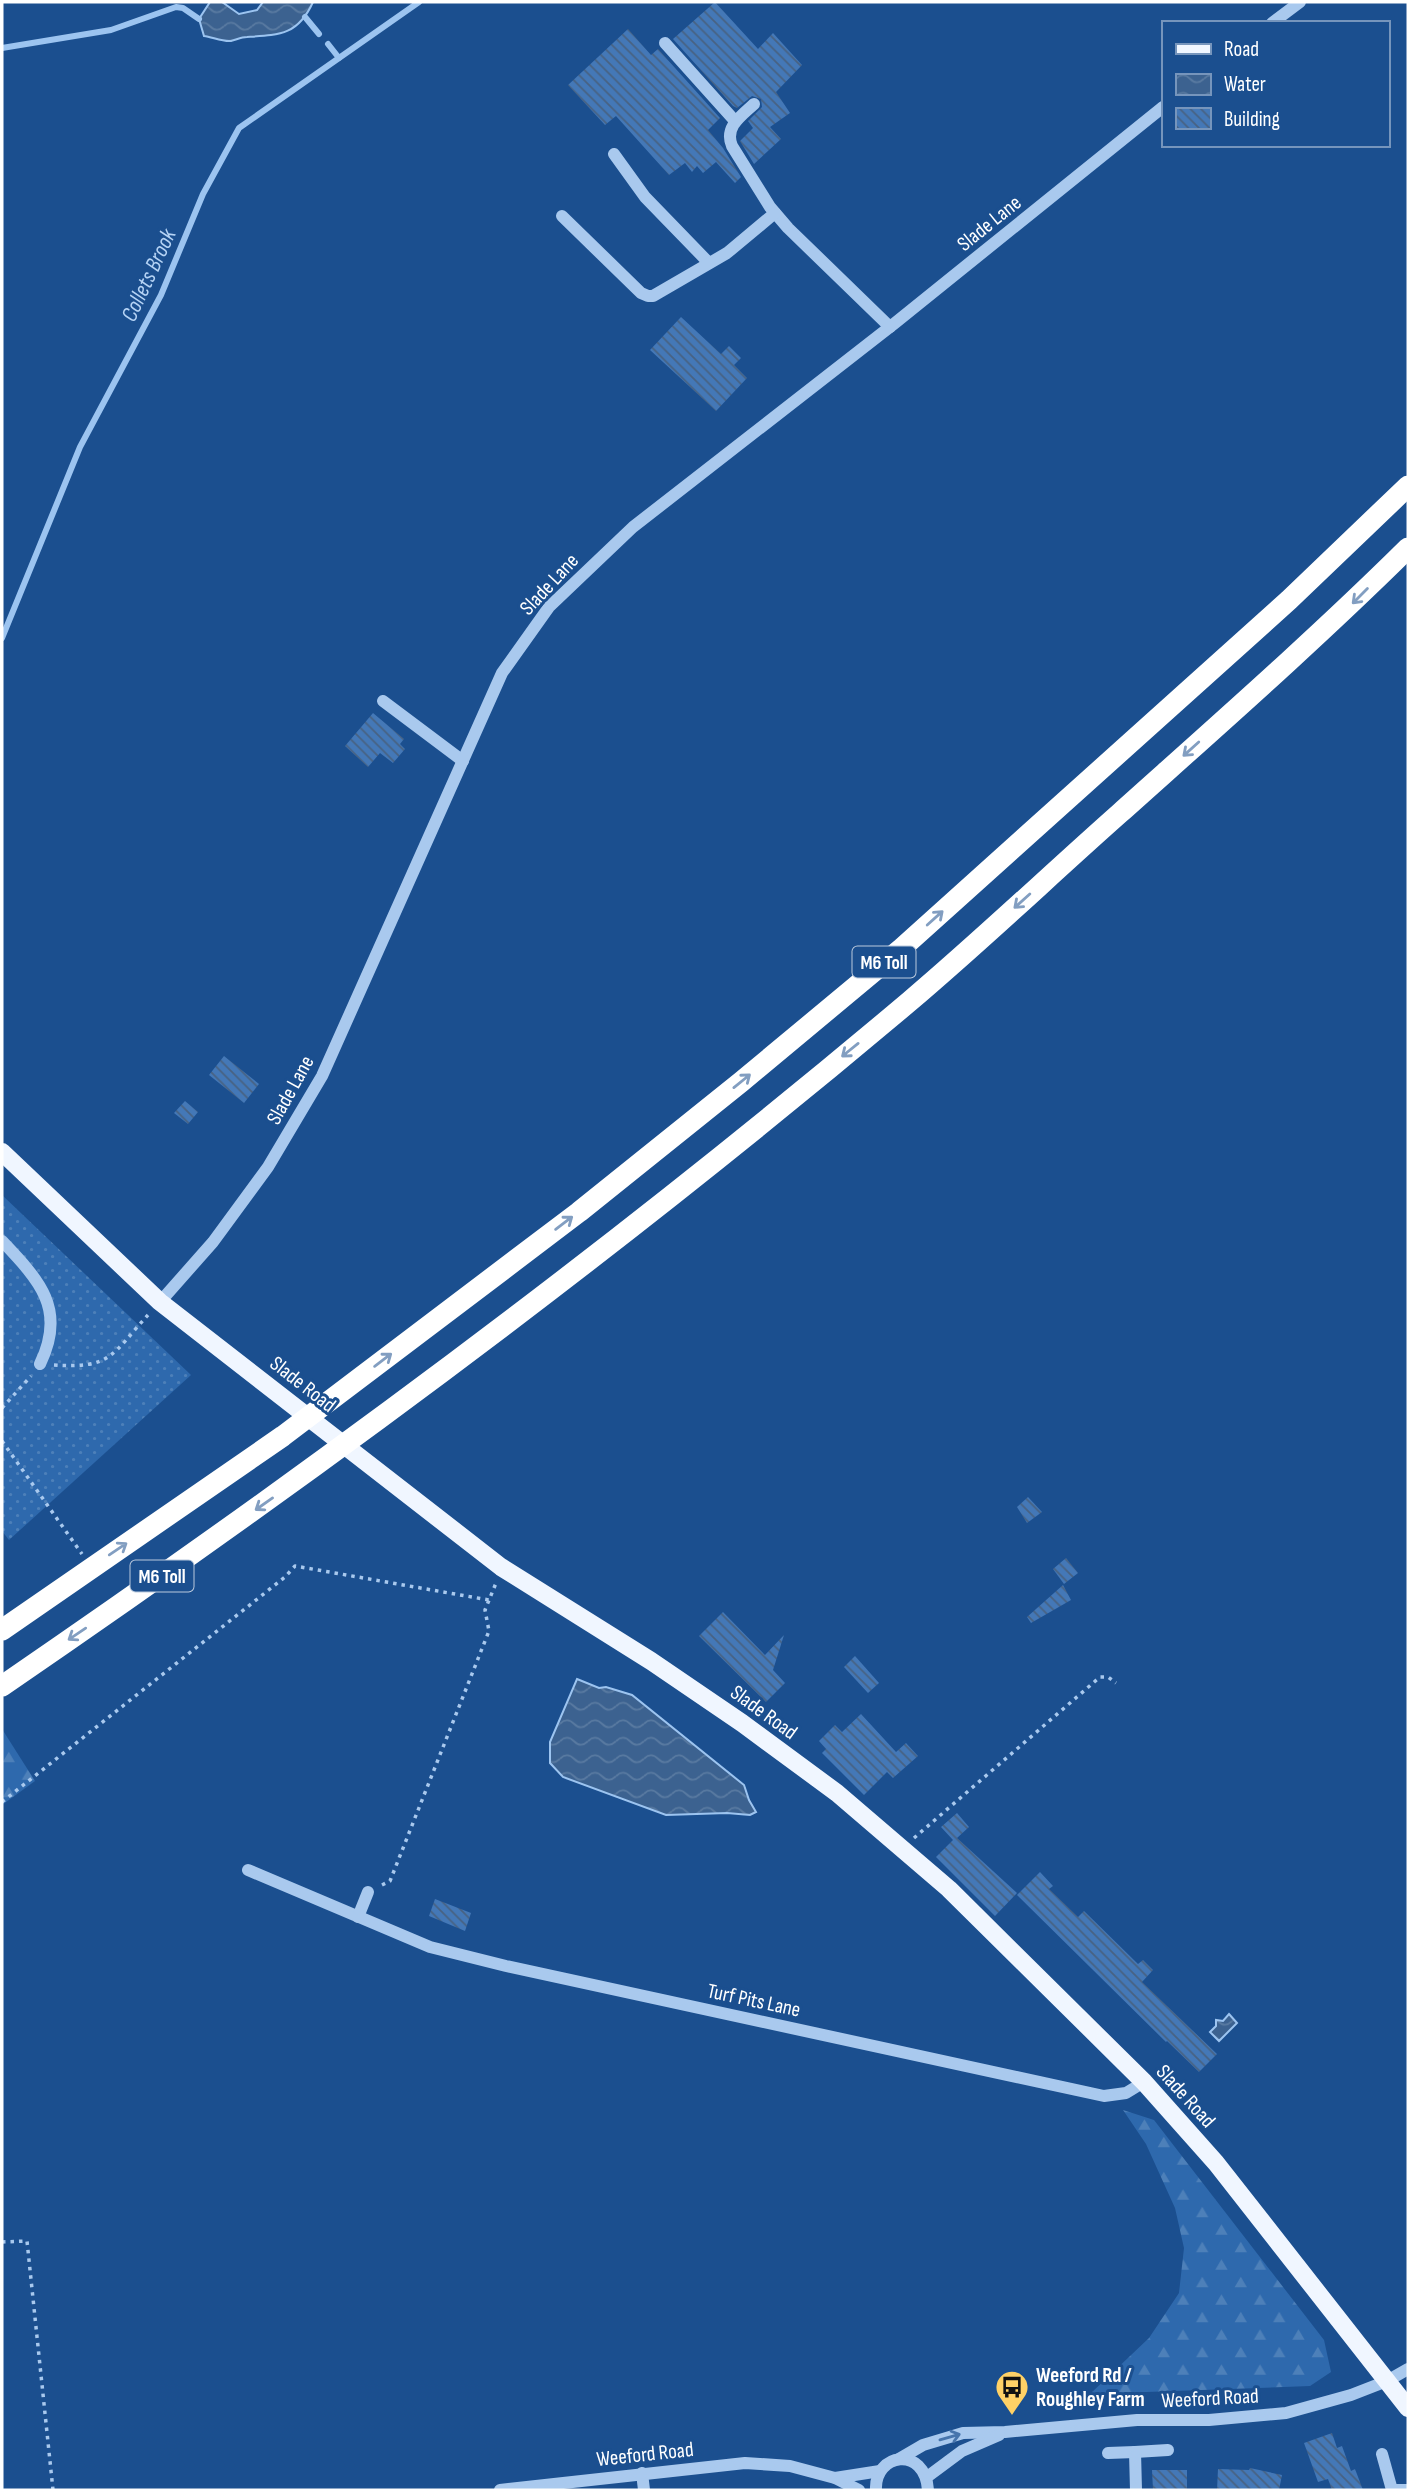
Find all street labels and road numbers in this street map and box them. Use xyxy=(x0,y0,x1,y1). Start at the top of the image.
street label: Slade Lane xyxy=(952,190,1026,257)
street label: Slade Lane xyxy=(515,548,584,620)
road number: M6 Toll xyxy=(852,946,916,978)
street label: Slade Lane xyxy=(261,1051,320,1129)
street label: Slade Road xyxy=(265,1351,341,1418)
road number: M6 Toll xyxy=(130,1560,194,1592)
street label: Slade Road xyxy=(725,1680,802,1745)
street label: Turf Pits Lane xyxy=(705,1978,803,2023)
street label: Slade Road xyxy=(1151,2060,1221,2133)
street label: Weeford Road xyxy=(1161,2383,1259,2414)
street label: Weeford Road xyxy=(595,2437,695,2472)

